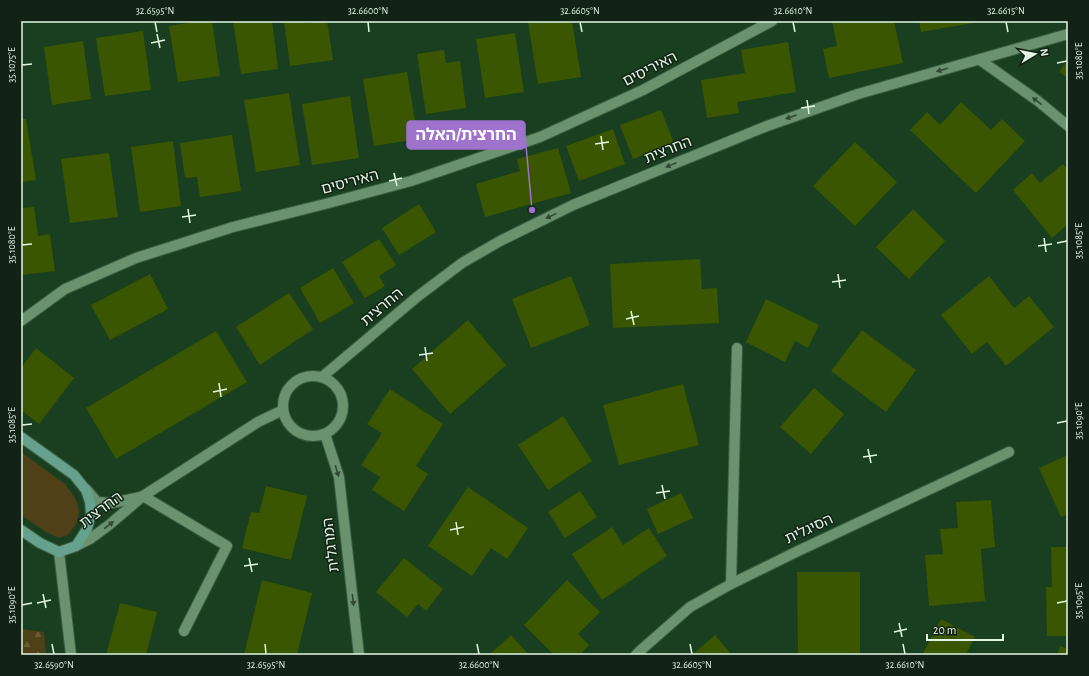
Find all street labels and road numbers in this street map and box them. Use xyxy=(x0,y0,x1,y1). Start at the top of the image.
street label: האיריסים xyxy=(620,49,680,89)
street label: החרצית xyxy=(642,134,694,166)
street label: האיריסים xyxy=(320,167,380,197)
street label: החרצית xyxy=(358,285,406,329)
street label: החרצית xyxy=(77,489,125,531)
street label: הסיגלית xyxy=(783,511,835,547)
street label: המרגלית xyxy=(320,517,342,573)

